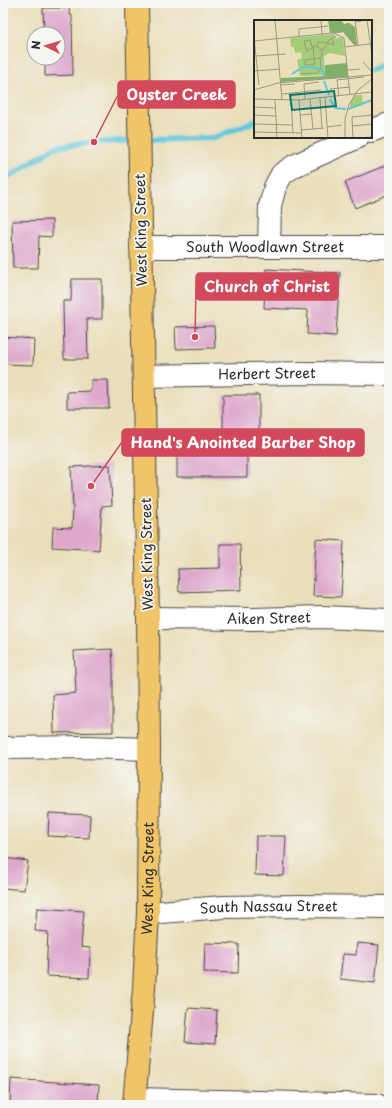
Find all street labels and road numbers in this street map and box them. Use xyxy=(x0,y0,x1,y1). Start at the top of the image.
street label: West King Street xyxy=(129,173,152,287)
street label: South Woodlawn Street xyxy=(186,236,344,257)
street label: Herbert Street xyxy=(218,362,316,385)
street label: West King Street xyxy=(135,497,158,611)
street label: Aiken Street xyxy=(227,606,311,629)
street label: West King Street xyxy=(136,822,159,936)
street label: South Nassau Street xyxy=(199,895,338,919)

